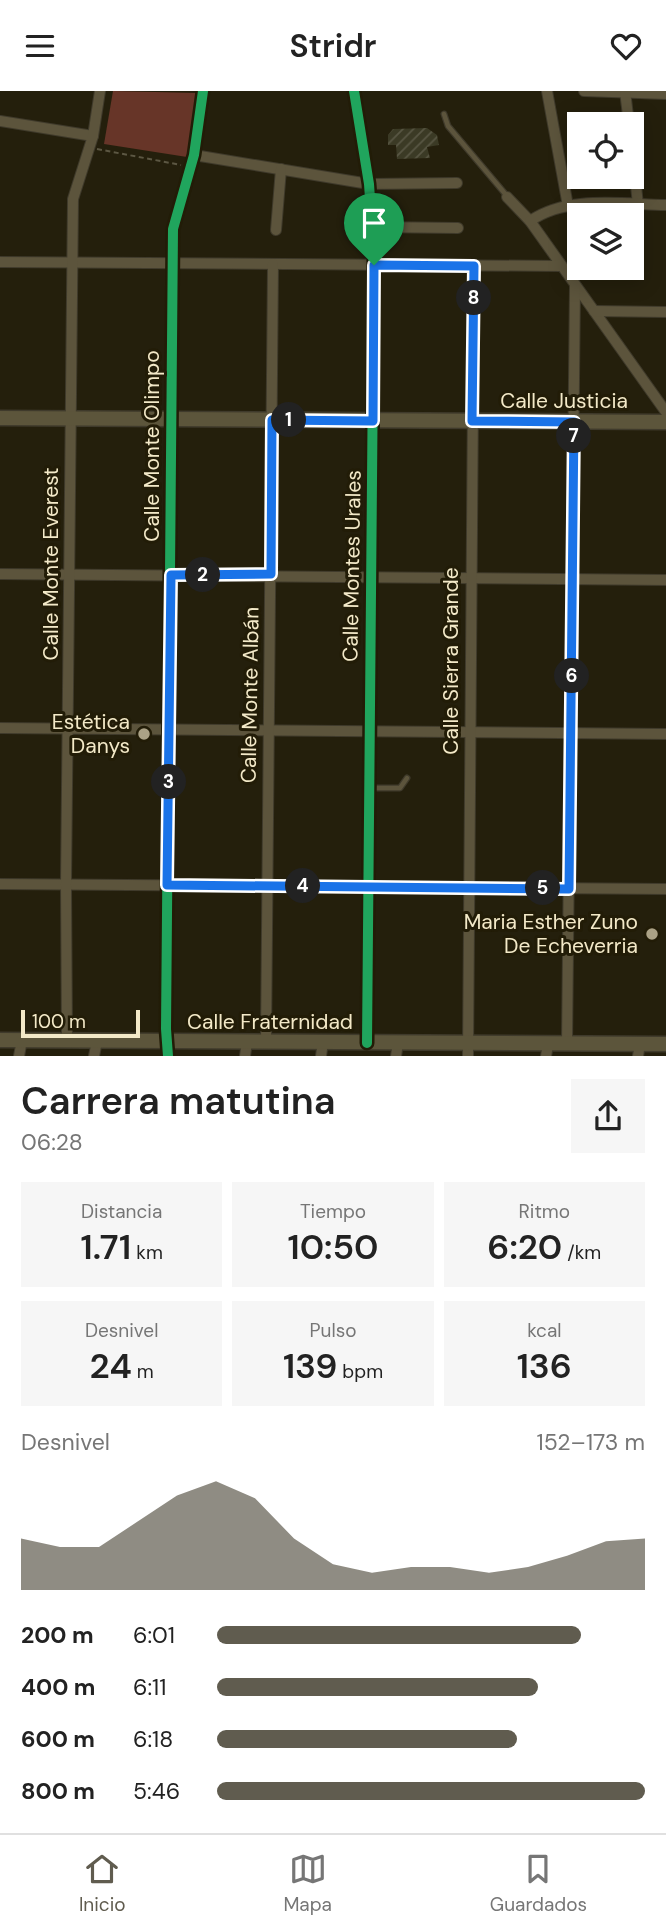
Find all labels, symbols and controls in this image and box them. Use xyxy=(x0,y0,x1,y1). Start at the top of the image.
text: Stridr xyxy=(289,25,377,67)
icon: menu xyxy=(21,27,59,65)
icon: heart xyxy=(607,27,645,65)
map controls xyxy=(567,112,644,280)
button: locate xyxy=(567,112,644,189)
pin xyxy=(344,193,404,265)
button: layers xyxy=(567,203,644,280)
icon: arrive xyxy=(355,204,393,242)
pin: 8 xyxy=(456,281,491,315)
text: 8 xyxy=(467,285,480,310)
street label: Calle Monte Olimpo xyxy=(138,350,166,542)
street label: Calle Justicia xyxy=(500,387,628,415)
pin: 1 xyxy=(272,403,306,437)
text: 1 xyxy=(285,407,292,432)
pin: 7 xyxy=(556,419,592,453)
text: 7 xyxy=(568,423,579,448)
street label: Calle Monte Everest xyxy=(37,468,65,660)
street label: Calle Montes Urales xyxy=(336,470,368,662)
pin: 2 xyxy=(186,557,220,593)
text: 2 xyxy=(197,562,208,587)
street label: Calle Sierra Grande xyxy=(437,567,465,755)
street label: Calle Monte Albán xyxy=(234,607,266,783)
pin: 6 xyxy=(554,659,590,693)
text: 6 xyxy=(565,663,578,688)
place label: Estética Danys xyxy=(52,708,130,760)
marker: Estética Danys xyxy=(136,726,152,742)
pin: 3 xyxy=(152,765,186,799)
text: 3 xyxy=(163,769,174,794)
pin: 4 xyxy=(286,869,320,903)
pin: 5 xyxy=(526,871,560,905)
text: 4 xyxy=(296,873,309,898)
text: 5 xyxy=(537,875,548,900)
place label: Maria Esther Zuno De Echeverria xyxy=(464,908,638,960)
marker: Maria Esther Zuno De Echeverria xyxy=(644,926,660,942)
scale bar xyxy=(21,1007,140,1039)
street label: Calle Fraternidad xyxy=(187,1008,353,1036)
text: 100 m xyxy=(32,1009,86,1034)
text: Carrera matutina xyxy=(21,1076,335,1126)
button: share xyxy=(571,1079,645,1153)
text: 06:28 xyxy=(21,1127,83,1157)
text: Distancia xyxy=(81,1199,162,1224)
text: Tiempo xyxy=(300,1199,366,1224)
text: Ritmo xyxy=(519,1199,570,1224)
text: 1.71 xyxy=(80,1224,131,1270)
text: 10:50 xyxy=(287,1224,379,1270)
text: 6:20 xyxy=(487,1224,562,1270)
text: km xyxy=(131,1240,163,1265)
text: /km xyxy=(562,1240,601,1265)
text: Desnivel xyxy=(85,1318,158,1343)
text: Pulso xyxy=(310,1318,356,1343)
text: kcal xyxy=(527,1318,561,1343)
text: 24 xyxy=(90,1343,132,1389)
text: 139 xyxy=(283,1343,337,1389)
text: 136 xyxy=(517,1343,572,1389)
text: m xyxy=(132,1359,154,1384)
text: bpm xyxy=(337,1359,383,1384)
text: Desnivel xyxy=(21,1427,110,1457)
text: 152–173 m xyxy=(536,1427,645,1457)
text: 200 m xyxy=(21,1620,94,1650)
text: 6:01 xyxy=(133,1620,175,1650)
text: 400 m xyxy=(21,1672,95,1702)
text: 6:11 xyxy=(133,1672,166,1702)
text: 600 m xyxy=(21,1724,95,1754)
text: 6:18 xyxy=(133,1724,173,1754)
text: 800 m xyxy=(21,1776,95,1806)
text: 5:46 xyxy=(133,1776,180,1806)
tab: Inicio xyxy=(79,1850,126,1917)
tab: Mapa xyxy=(283,1850,332,1917)
tab: Guardados xyxy=(490,1850,587,1917)

